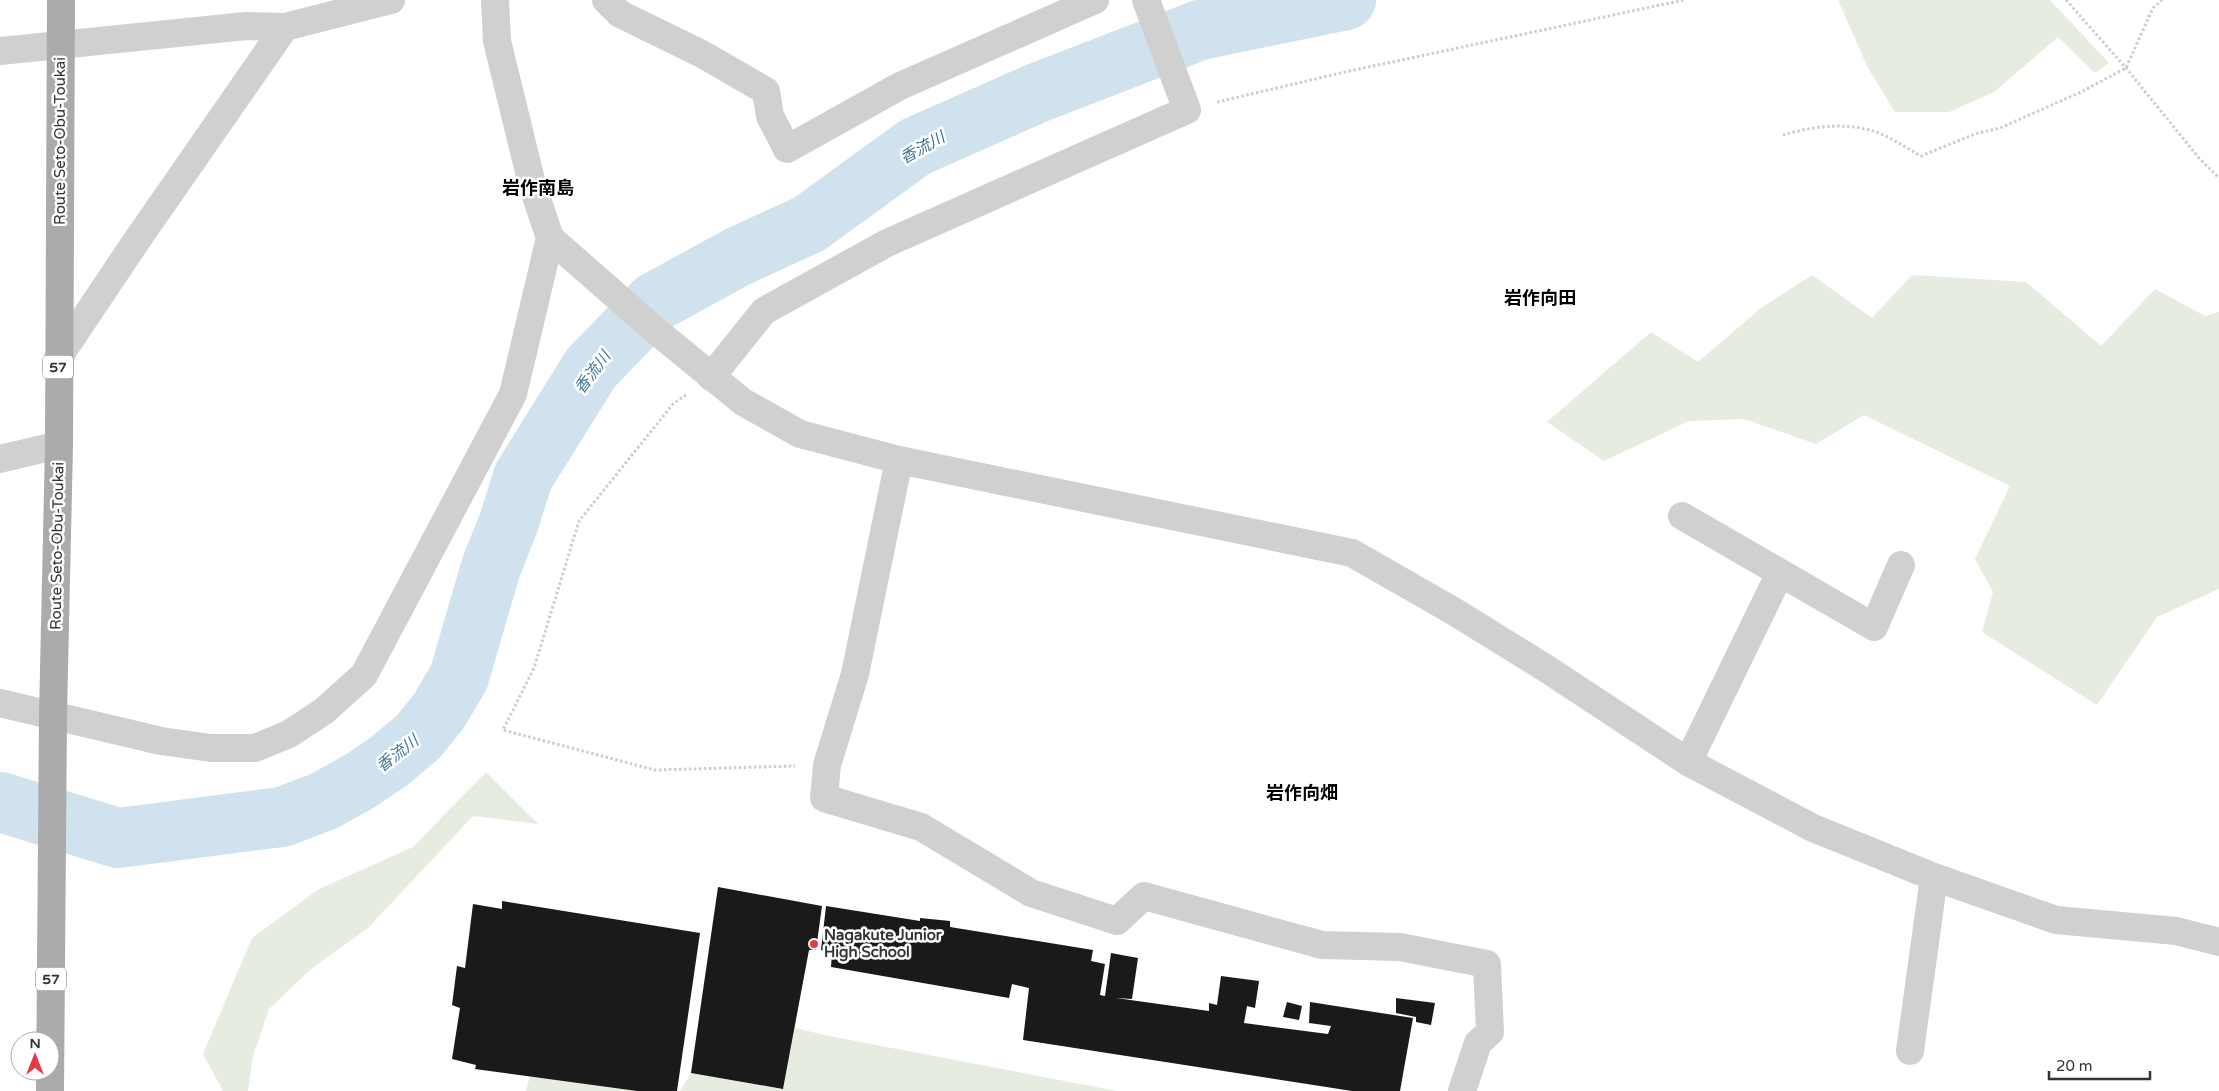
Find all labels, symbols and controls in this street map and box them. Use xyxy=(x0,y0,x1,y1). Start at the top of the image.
street label: Route Seto-Obu-Toukai xyxy=(51,57,69,225)
water label: 香流川 xyxy=(897,127,950,168)
district label: 岩作南島 xyxy=(502,177,574,199)
district label: 岩作向田 xyxy=(1504,287,1576,309)
water label: 香流川 xyxy=(570,346,616,398)
road number: 57 xyxy=(43,356,73,378)
street label: Route Seto-Obu-Toukai xyxy=(47,462,67,630)
water label: 香流川 xyxy=(373,730,424,776)
district label: 岩作向畑 xyxy=(1266,782,1338,804)
place label: Nagakute Junior High School xyxy=(824,926,942,962)
marker: Nagakute Junior High School xyxy=(808,938,820,950)
road number: 57 xyxy=(36,968,66,991)
north arrow xyxy=(10,1031,60,1081)
text: N xyxy=(29,1035,41,1052)
scale bar xyxy=(2049,1048,2150,1080)
text: 20 m xyxy=(2056,1057,2093,1075)

